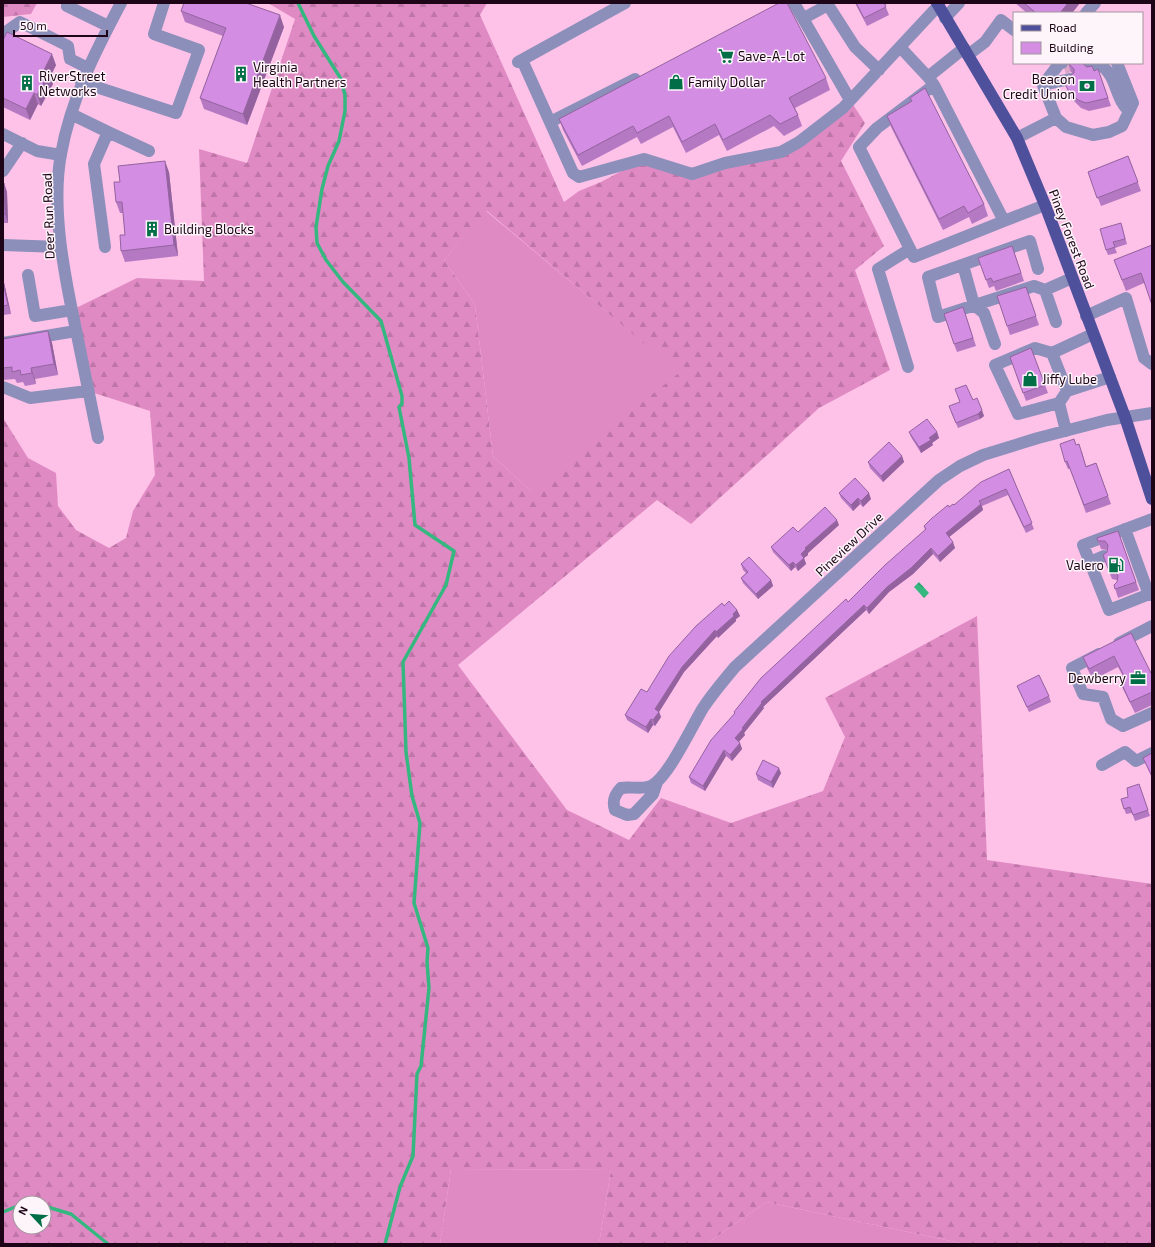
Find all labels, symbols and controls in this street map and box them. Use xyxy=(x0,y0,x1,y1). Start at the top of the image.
scale bar xyxy=(14,12,107,38)
legend xyxy=(1013,12,1143,64)
text: 50 m xyxy=(20,18,47,32)
text: Road xyxy=(1049,20,1077,34)
text: Building xyxy=(1049,40,1094,54)
supermarket icon: Save-A-Lot xyxy=(717,47,735,65)
place label: Save-A-Lot xyxy=(738,48,805,64)
place label: Virginia Health Partners xyxy=(253,59,346,90)
building icon: Virginia Health Partners xyxy=(232,65,250,83)
place label: RiverStreet Networks xyxy=(39,68,105,99)
place label: Beacon Credit Union xyxy=(1003,71,1075,102)
shop icon: Family Dollar xyxy=(667,73,685,91)
building icon: RiverStreet Networks xyxy=(18,74,36,92)
place label: Family Dollar xyxy=(688,74,766,90)
bank icon: Beacon Credit Union xyxy=(1078,77,1096,95)
street label: Deer Run Road xyxy=(38,173,58,259)
street label: Piney Forest Road xyxy=(1046,187,1098,291)
building icon: Building Blocks xyxy=(143,220,161,238)
place label: Building Blocks xyxy=(164,221,254,237)
shop icon: Jiffy Lube xyxy=(1021,370,1039,388)
place label: Jiffy Lube xyxy=(1042,371,1097,387)
street label: Pineview Drive xyxy=(812,509,886,579)
fuel station icon: Valero xyxy=(1107,556,1125,574)
place label: Valero xyxy=(1066,557,1104,573)
office icon: Dewberry xyxy=(1129,669,1147,687)
place label: Dewberry xyxy=(1068,670,1126,686)
north arrow xyxy=(12,1195,52,1235)
text: N xyxy=(15,1204,30,1217)

